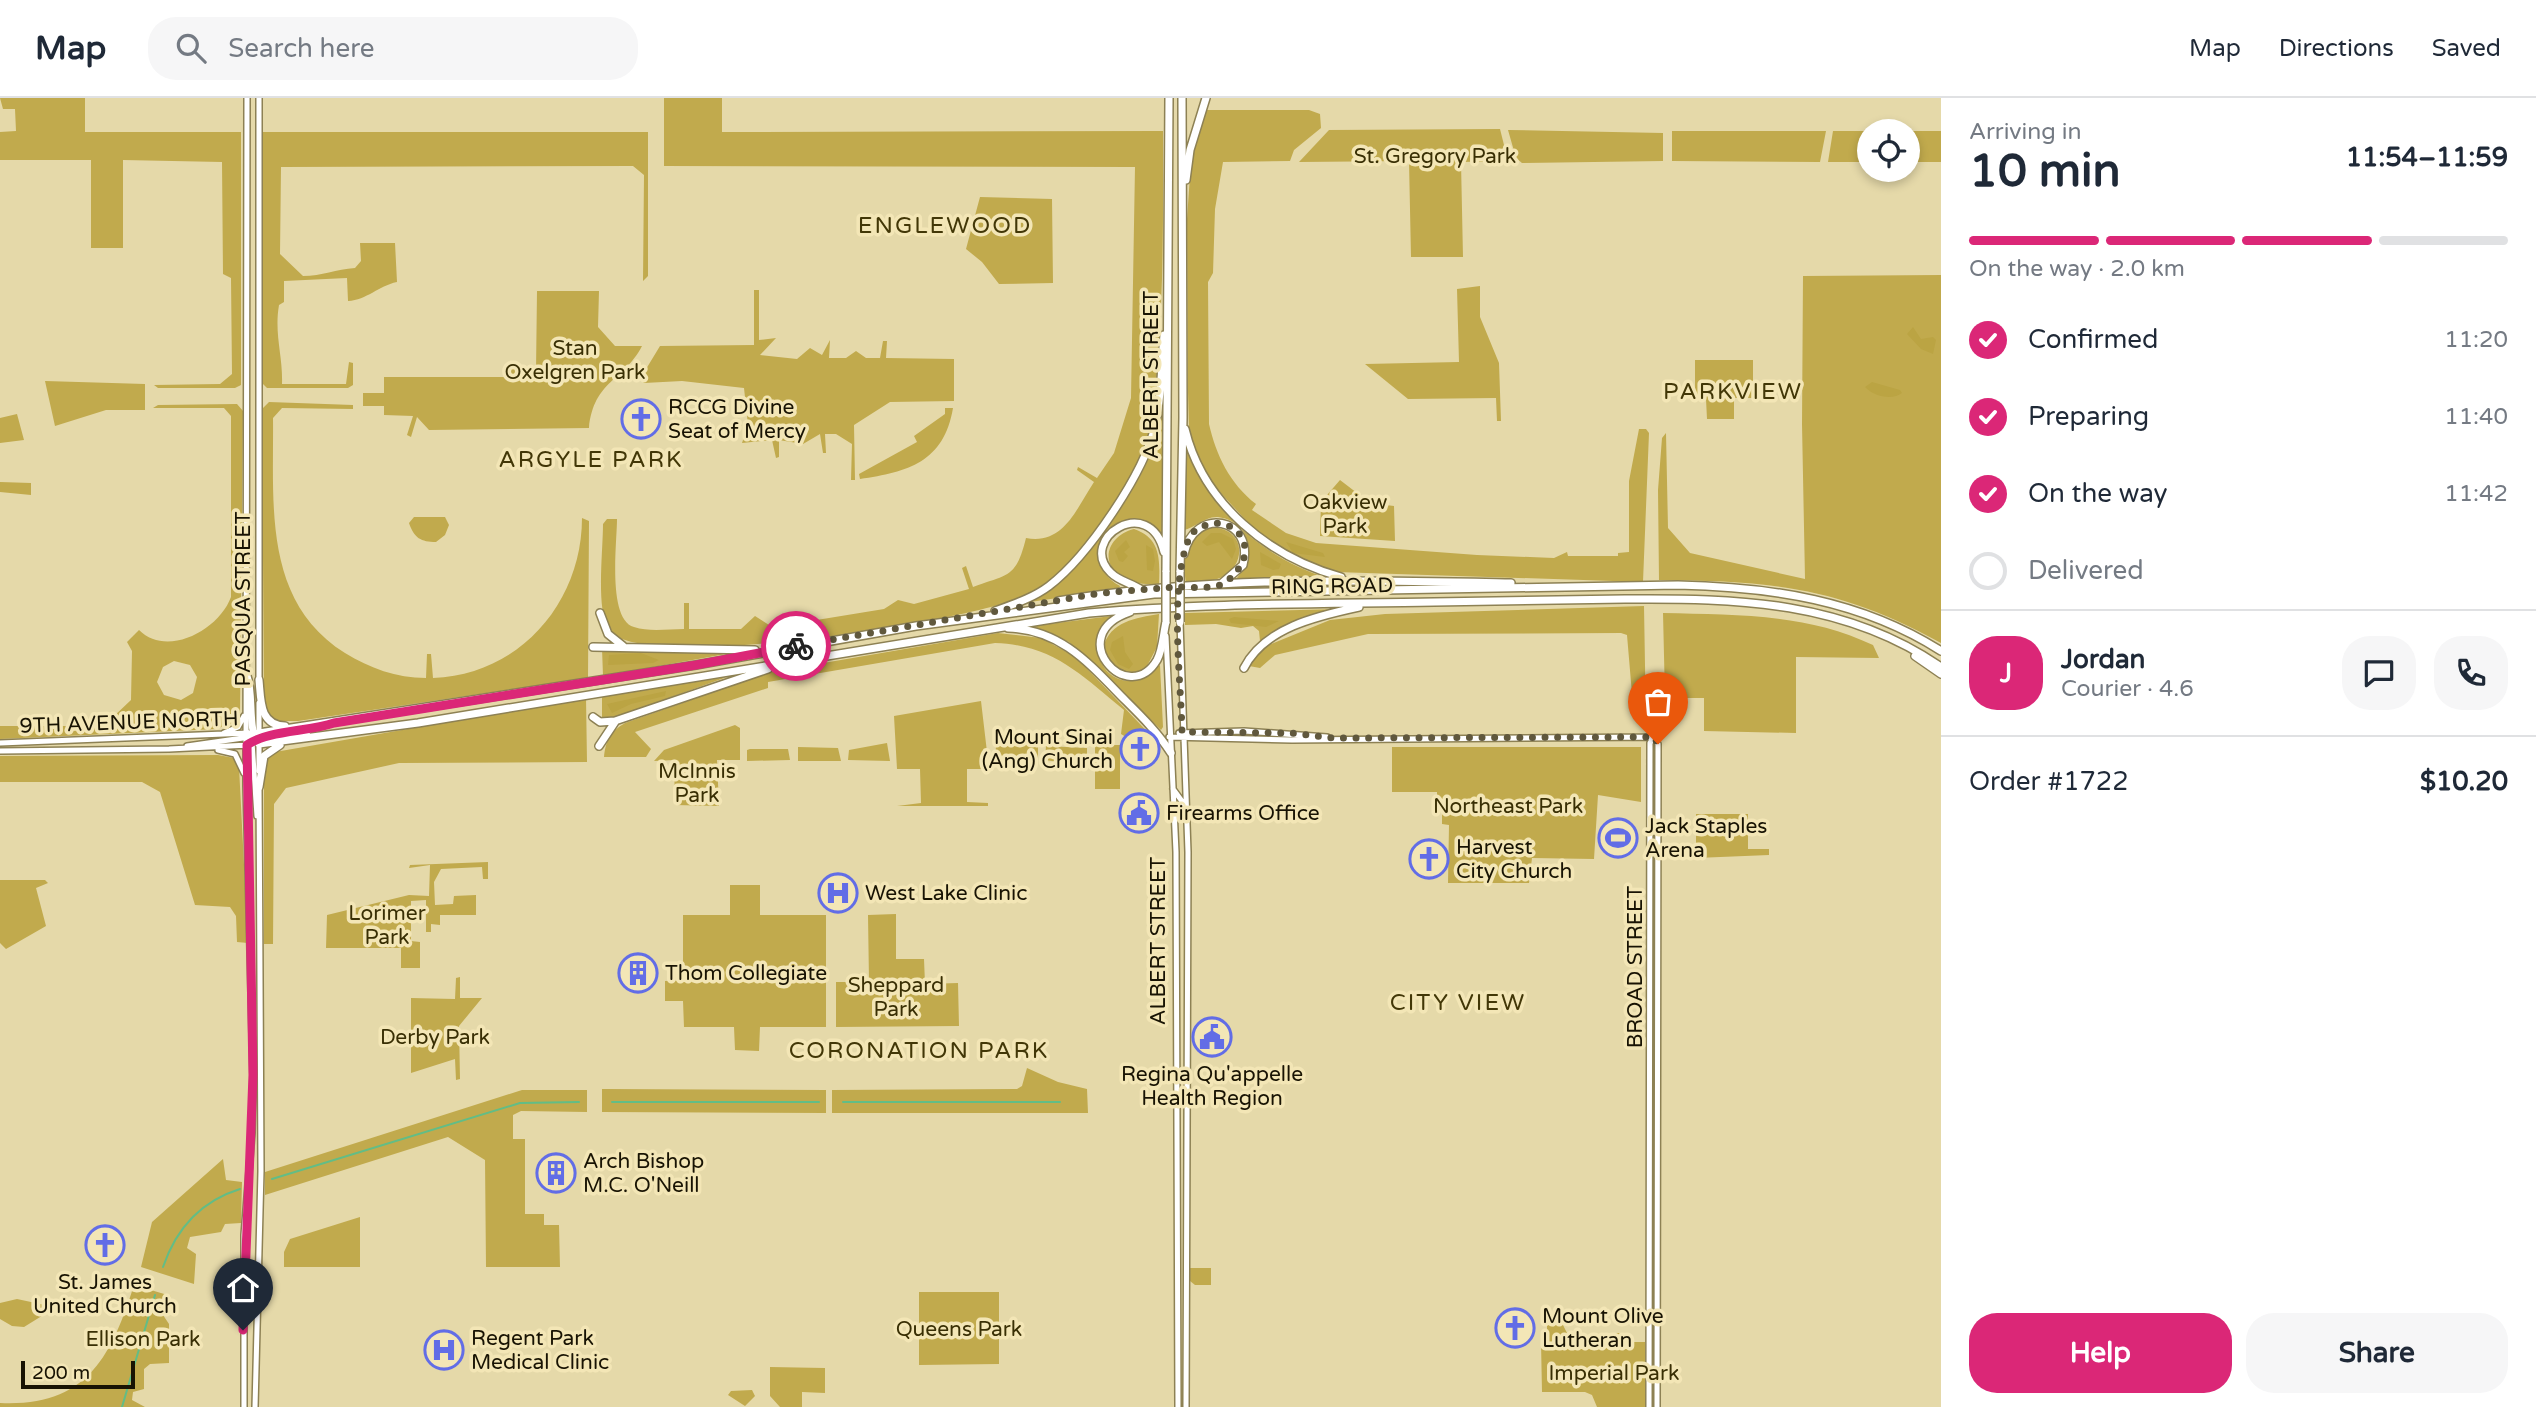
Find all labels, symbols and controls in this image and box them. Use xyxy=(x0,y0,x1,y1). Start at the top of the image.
search box xyxy=(148,17,638,80)
text: Map xyxy=(35,29,106,68)
icon: search xyxy=(172,29,210,67)
text: Search here xyxy=(228,33,374,64)
text: Map xyxy=(2189,34,2241,63)
text: Directions xyxy=(2279,34,2394,63)
text: Saved xyxy=(2432,34,2501,63)
text: Arriving in xyxy=(1969,118,2082,146)
map controls xyxy=(1857,119,1920,182)
button: locate xyxy=(1857,119,1920,182)
text: 11:54–11:59 xyxy=(2346,142,2508,173)
park label: St. Gregory Park xyxy=(1354,144,1516,169)
text: 10 min xyxy=(1969,144,2120,199)
district label: ENGLEWOOD xyxy=(858,212,1032,240)
text: On the way · 2.0 km xyxy=(1969,255,2185,283)
street label: ALBERT STREET xyxy=(1139,291,1164,459)
icon: check xyxy=(1969,321,2007,359)
text: Confirmed xyxy=(2028,324,2158,355)
text: 11:20 xyxy=(2444,326,2508,354)
park label: Stan Oxelgren Park xyxy=(505,336,645,385)
district label: PARKVIEW xyxy=(1663,378,1803,406)
place label: RCCG Divine Seat of Mercy xyxy=(668,395,806,444)
church icon: RCCG Divine Seat of Mercy xyxy=(620,398,662,440)
icon: check xyxy=(1969,398,2007,436)
text: Preparing xyxy=(2028,401,2149,432)
text: 11:40 xyxy=(2444,403,2508,431)
district label: ARGYLE PARK xyxy=(499,446,683,474)
icon: check xyxy=(1969,475,2007,513)
text: On the way xyxy=(2028,478,2168,509)
text: 11:42 xyxy=(2444,480,2508,508)
park label: Oakview Park xyxy=(1303,490,1388,539)
street label: PASQUA STREET xyxy=(231,511,256,686)
text: Delivered xyxy=(2028,555,2144,586)
street label: RING ROAD xyxy=(1271,573,1393,600)
courier xyxy=(761,611,831,681)
icon: bike xyxy=(777,627,815,665)
button: chat xyxy=(2342,636,2416,710)
button: phone xyxy=(2434,636,2508,710)
text: Jordan xyxy=(2061,644,2145,675)
text: J xyxy=(2000,658,2012,689)
pin xyxy=(1628,672,1688,744)
text: Courier · 4.6 xyxy=(2061,675,2194,703)
icon: bag xyxy=(1639,683,1677,721)
street label: 9TH AVENUE NORTH xyxy=(19,706,239,739)
place label: Mount Sinai (Ang) Church xyxy=(982,725,1113,774)
church icon: Mount Sinai (Ang) Church xyxy=(1119,728,1161,770)
park label: McInnis Park xyxy=(658,759,736,808)
text: Order #1722 xyxy=(1969,766,2129,797)
text: $10.20 xyxy=(2420,766,2508,797)
public building icon: Firearms Office xyxy=(1118,792,1160,834)
park label: Northeast Park xyxy=(1433,794,1583,819)
place label: Firearms Office xyxy=(1166,801,1320,826)
place label: Jack Staples Arena xyxy=(1645,814,1767,863)
sports icon: Jack Staples Arena xyxy=(1597,817,1639,859)
place label: Harvest City Church xyxy=(1456,835,1572,884)
church icon: Harvest City Church xyxy=(1408,838,1450,880)
street label: ALBERT STREET xyxy=(1146,857,1171,1025)
hospital icon: West Lake Clinic xyxy=(817,872,859,914)
place label: West Lake Clinic xyxy=(865,881,1027,906)
street label: BROAD STREET xyxy=(1623,885,1648,1048)
park label: Lorimer Park xyxy=(348,901,426,950)
building icon: Thom Collegiate xyxy=(617,952,659,994)
place label: Thom Collegiate xyxy=(665,961,827,986)
park label: Sheppard Park xyxy=(848,973,944,1022)
district label: CITY VIEW xyxy=(1390,989,1526,1017)
public building icon: Regina Qu'appelle Health Region xyxy=(1191,1016,1233,1058)
park label: Derby Park xyxy=(380,1025,490,1050)
district label: CORONATION PARK xyxy=(789,1037,1049,1065)
place label: Regina Qu'appelle Health Region xyxy=(1121,1062,1303,1111)
place label: Arch Bishop M.C. O'Neill xyxy=(583,1149,704,1198)
building icon: Arch Bishop M.C. O'Neill xyxy=(535,1152,577,1194)
church icon: St. James United Church xyxy=(84,1224,126,1266)
pin xyxy=(213,1258,273,1330)
icon: home xyxy=(224,1269,262,1307)
place label: St. James United Church xyxy=(33,1270,177,1319)
place label: Mount Olive Lutheran xyxy=(1542,1304,1664,1353)
church icon: Mount Olive Lutheran xyxy=(1494,1307,1536,1349)
button: Help xyxy=(1969,1313,2232,1393)
button: Share xyxy=(2246,1313,2508,1393)
park label: Queens Park xyxy=(896,1317,1022,1342)
place label: Regent Park Medical Clinic xyxy=(471,1326,609,1375)
park label: Ellison Park xyxy=(85,1327,201,1352)
hospital icon: Regent Park Medical Clinic xyxy=(423,1329,465,1371)
scale bar xyxy=(21,1358,135,1390)
park label: Imperial Park xyxy=(1549,1361,1679,1386)
text: 200 m xyxy=(32,1362,90,1384)

